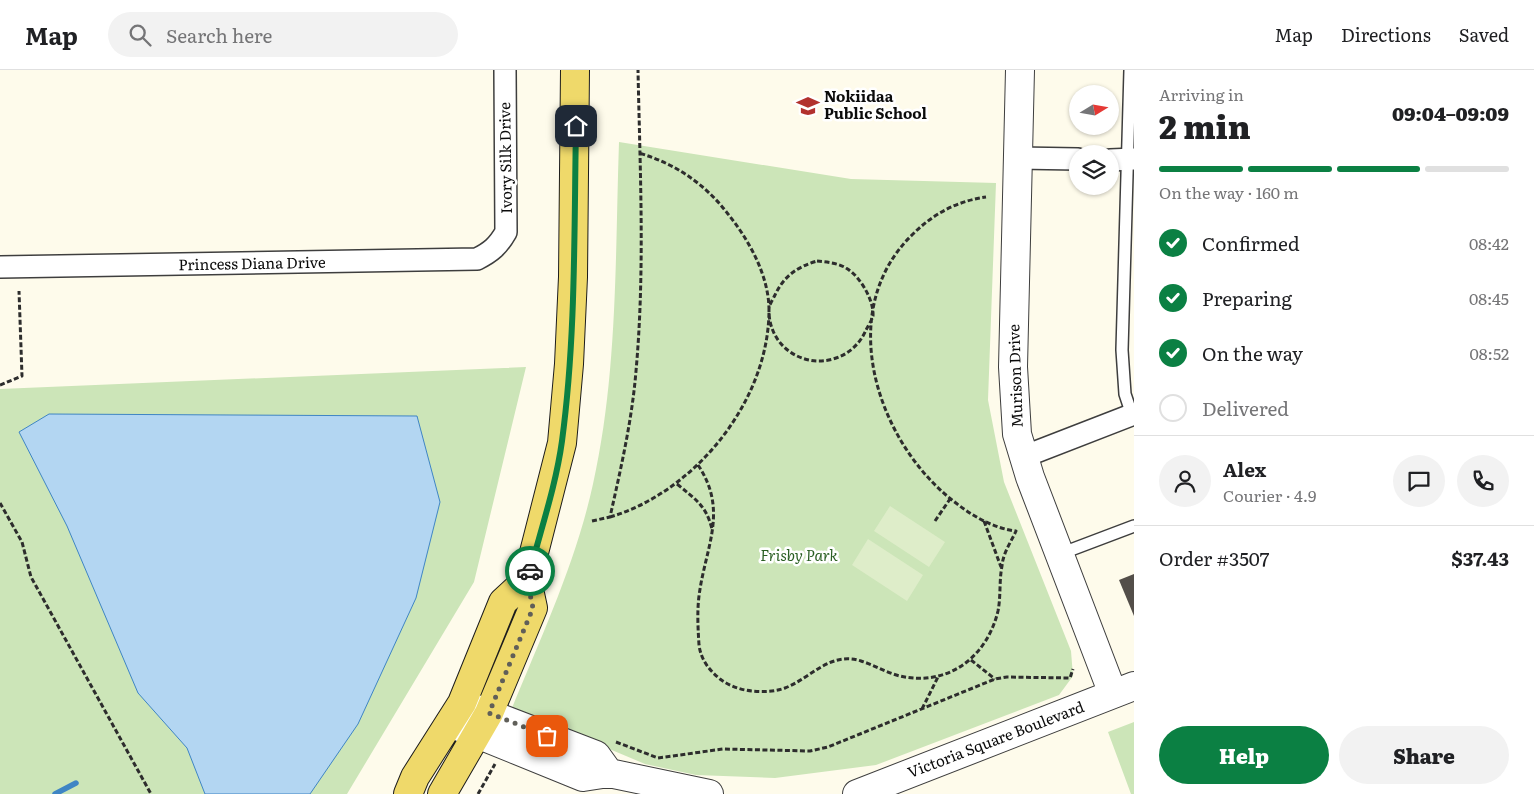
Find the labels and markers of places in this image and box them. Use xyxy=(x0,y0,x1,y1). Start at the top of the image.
place label: Nokiidaa Public School xyxy=(824,84,928,124)
school or university icon: Nokiidaa Public School xyxy=(795,93,821,119)
pin xyxy=(555,105,597,147)
pin xyxy=(526,715,568,757)

